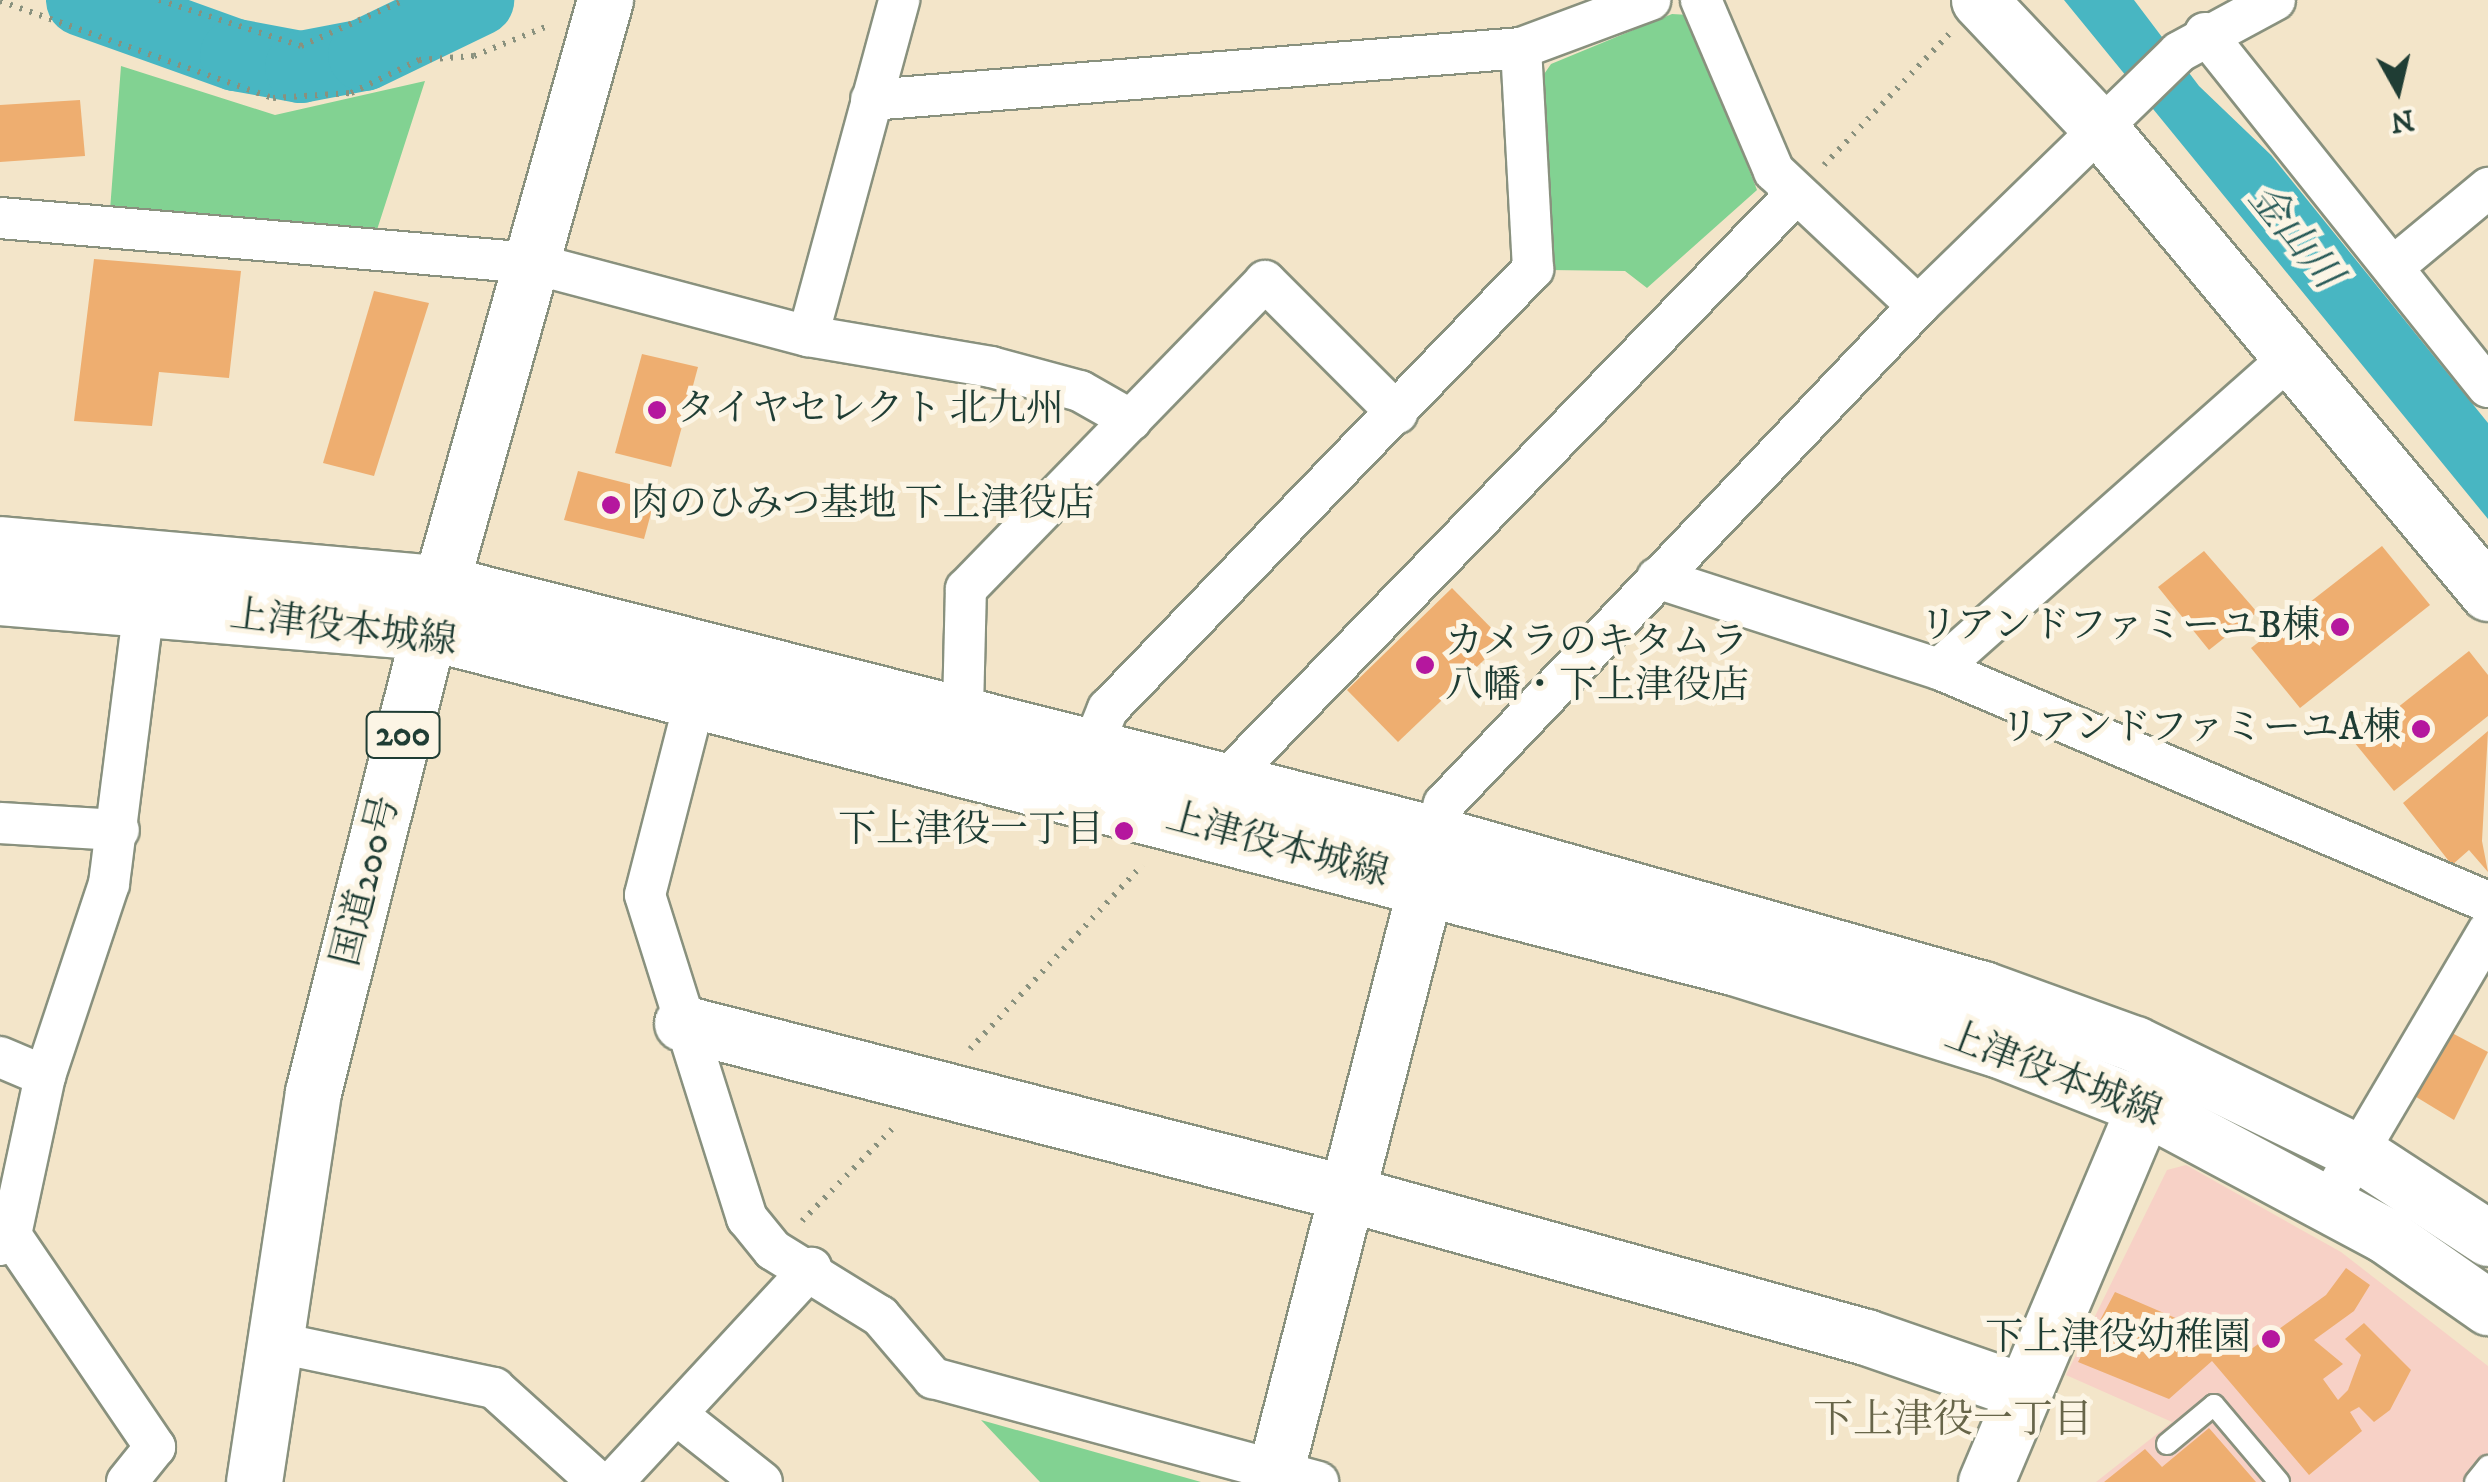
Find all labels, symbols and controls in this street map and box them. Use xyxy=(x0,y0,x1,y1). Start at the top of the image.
north arrow xyxy=(2348,40,2448,140)
text: N xyxy=(2388,101,2416,139)
water label: 金山川 xyxy=(2238,175,2350,299)
place label: タイヤセレクト 北九州 xyxy=(677,387,1065,433)
marker: タイヤセレクト 北九州 xyxy=(646,399,668,421)
place label: 肉のひみつ基地 下上津役店 xyxy=(631,482,1095,528)
marker: 肉のひみつ基地 下上津役店 xyxy=(600,494,622,516)
street label: 上津役本城線 xyxy=(227,592,459,666)
place label: リアンドファミーユB棟 xyxy=(1916,604,2320,650)
marker: リアンドファミーユB棟 xyxy=(2329,616,2351,638)
place label: カメラのキタムラ 八幡・下上津役店 xyxy=(1445,620,1749,709)
marker: カメラのキタムラ 八幡・下上津役店 xyxy=(1414,654,1436,676)
road number: 200 xyxy=(366,705,440,765)
place label: リアンドファミーユA棟 xyxy=(1997,706,2401,752)
marker: リアンドファミーユA棟 xyxy=(2410,718,2432,740)
street label: 国道200号 xyxy=(324,791,410,971)
street label: 上津役本城線 xyxy=(1161,794,1393,898)
place label: 下上津役一丁目 xyxy=(838,808,1104,854)
marker: 下上津役一丁目 xyxy=(1113,820,1135,842)
street label: 上津役本城線 xyxy=(1938,1013,2168,1137)
place label: 下上津役幼稚園 xyxy=(1985,1316,2251,1362)
marker: 下上津役幼稚園 xyxy=(2260,1328,2282,1350)
district label: 下上津役一丁目 xyxy=(1813,1397,2093,1445)

